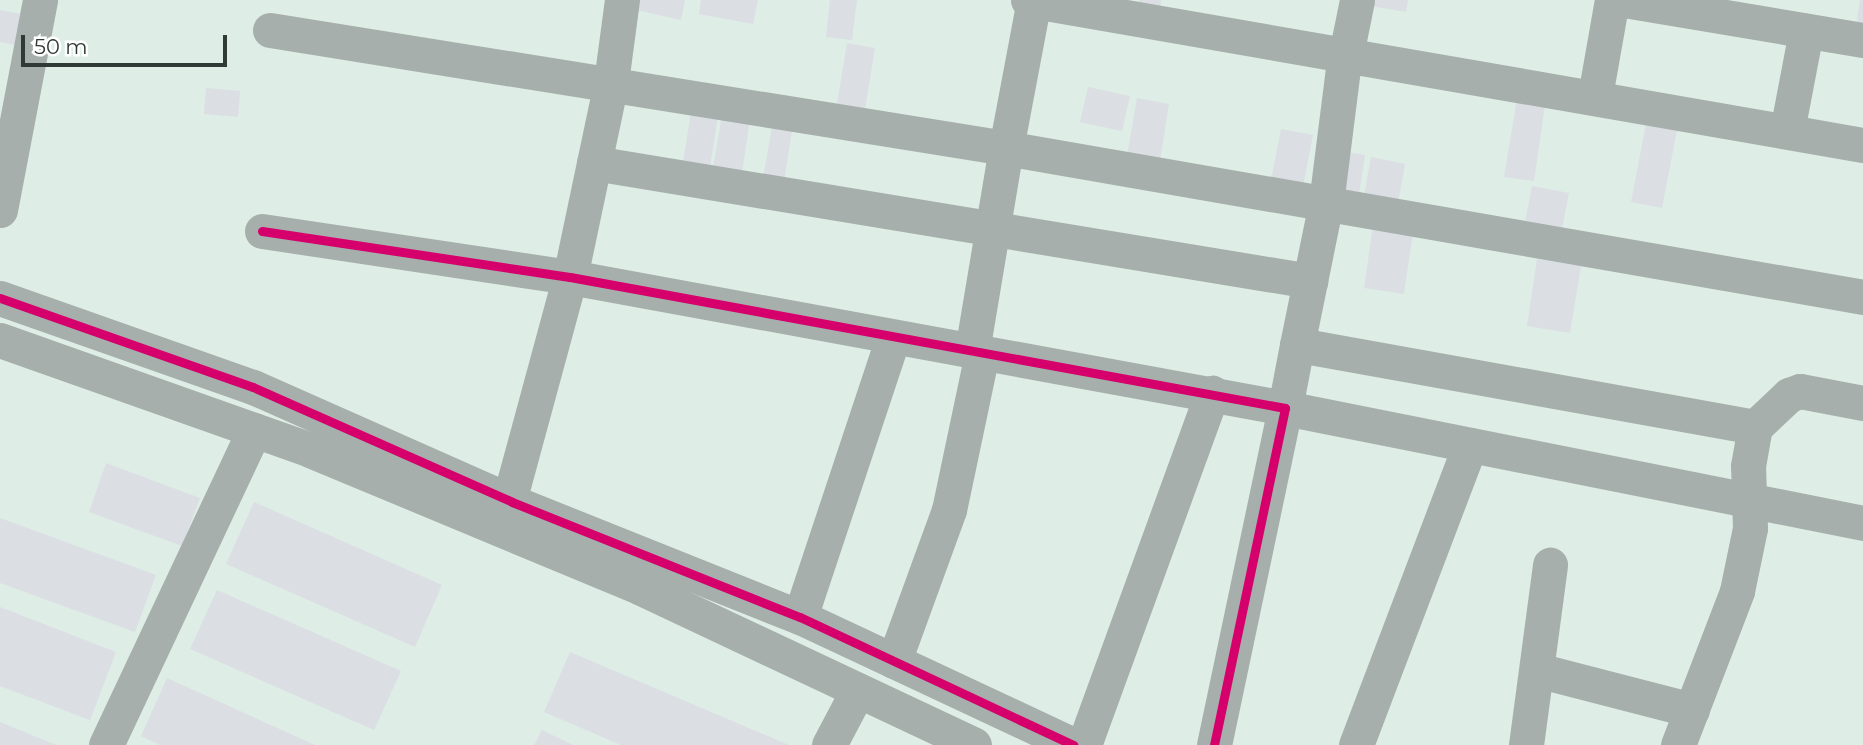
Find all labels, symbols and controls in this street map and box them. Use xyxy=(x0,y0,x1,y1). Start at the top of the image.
scale bar xyxy=(24,21,231,65)
text: 50 m xyxy=(34,34,88,59)

